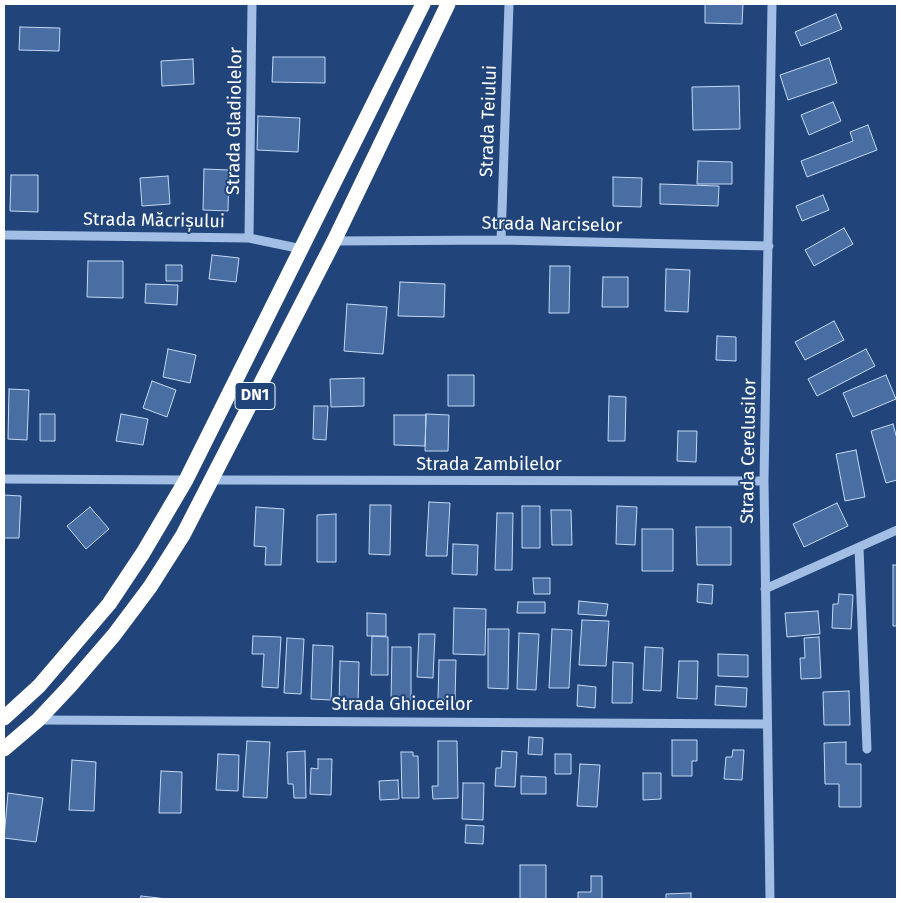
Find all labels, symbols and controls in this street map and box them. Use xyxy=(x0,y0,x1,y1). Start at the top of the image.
street label: Strada Gladiolelor xyxy=(223,47,247,195)
street label: Strada Teiului xyxy=(476,65,502,177)
street label: Strada Măcrișului xyxy=(83,209,225,233)
street label: Strada Narciselor xyxy=(481,213,623,237)
street label: Strada Cerelusilor xyxy=(737,378,761,524)
road number: DN1 xyxy=(235,382,275,410)
street label: Strada Zambilelor xyxy=(416,454,562,476)
street label: Strada Ghioceilor xyxy=(331,694,473,716)

